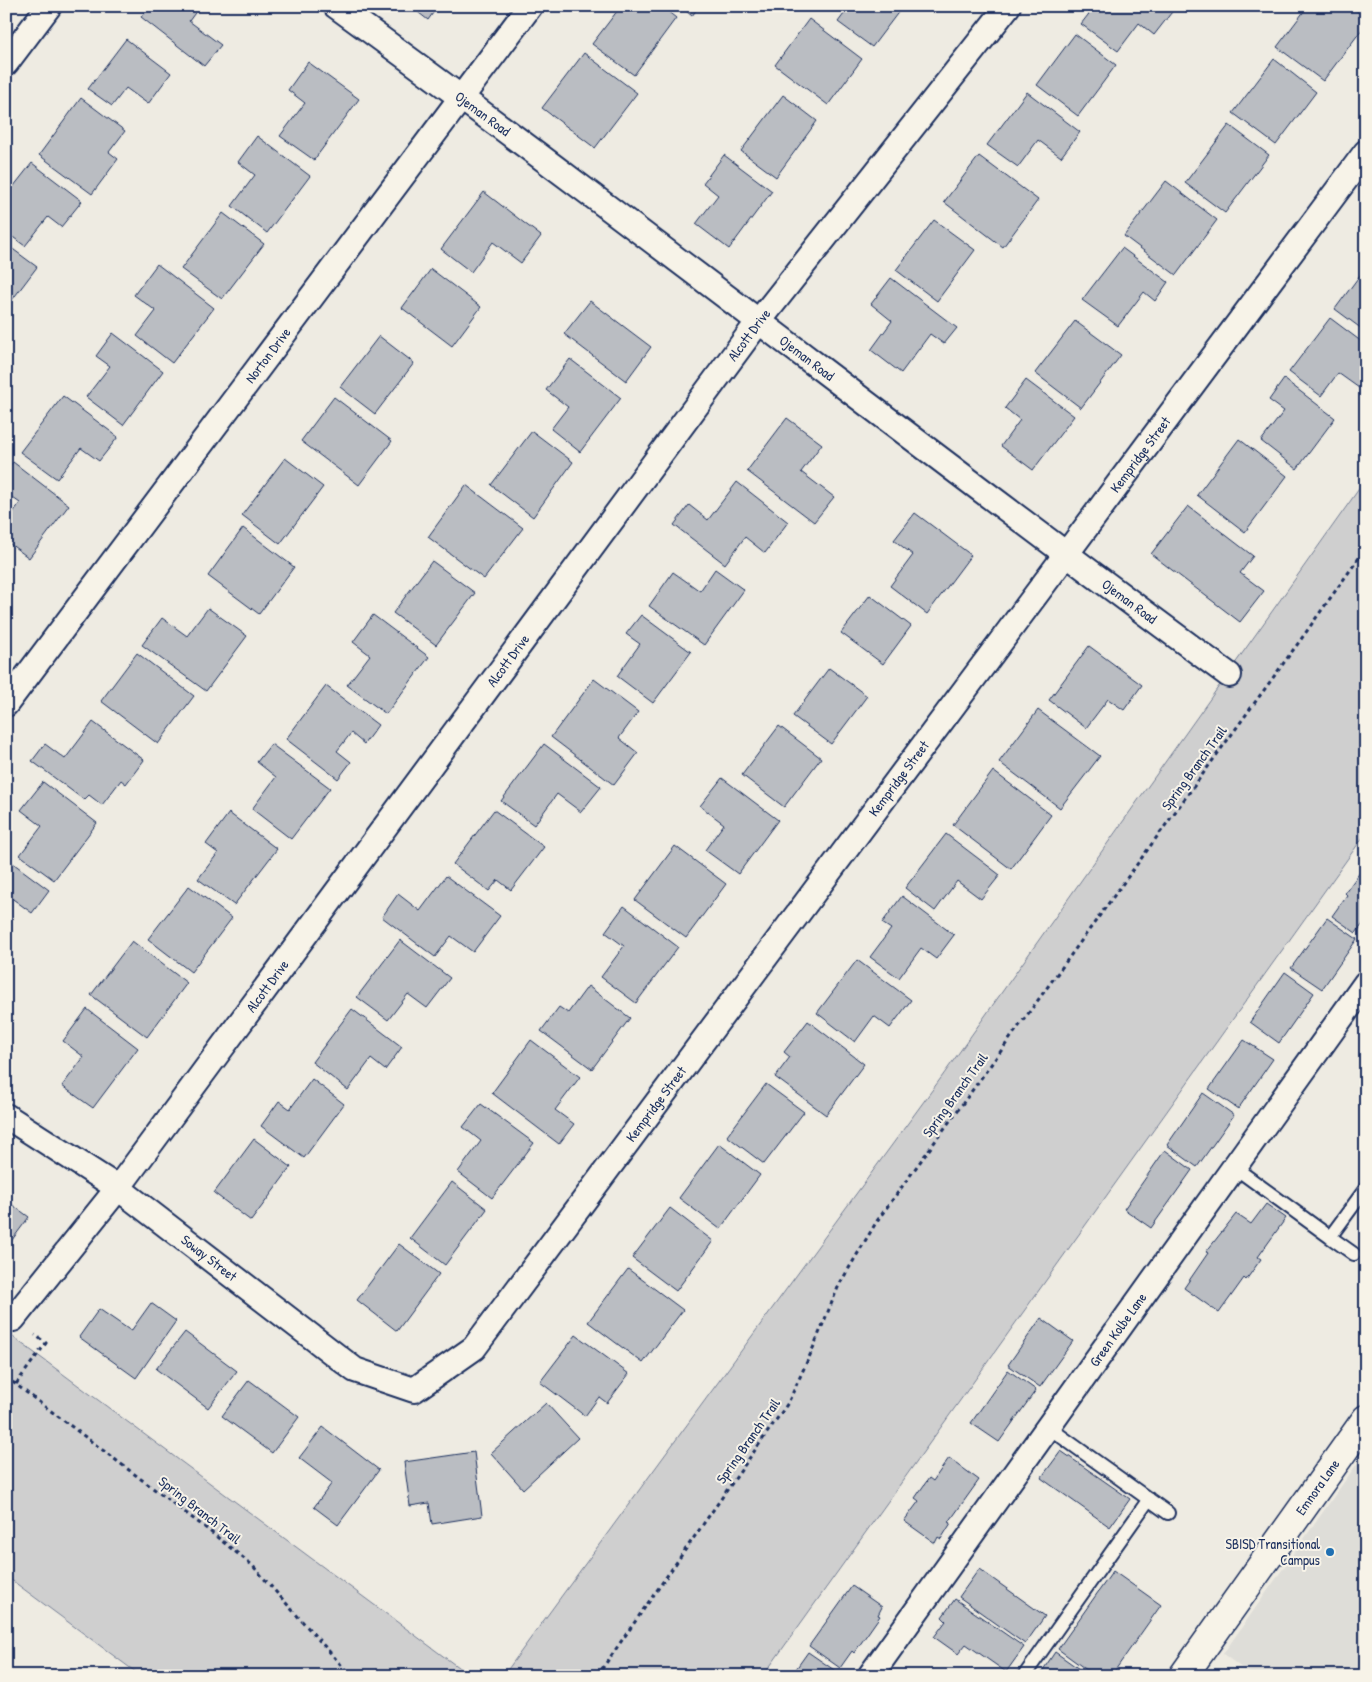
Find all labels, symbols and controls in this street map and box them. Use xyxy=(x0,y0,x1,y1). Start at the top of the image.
street label: Ojeman Road xyxy=(452,87,515,140)
street label: Alcott Drive xyxy=(723,304,775,365)
street label: Norton Drive xyxy=(240,323,295,387)
street label: Ojeman Road xyxy=(776,331,839,385)
street label: Kempridge Street xyxy=(1105,412,1175,496)
street label: Ojeman Road xyxy=(1098,574,1162,628)
street label: Alcott Drive xyxy=(482,630,534,690)
street label: Spring Branch Trail xyxy=(1157,722,1232,814)
street label: Kempridge Street xyxy=(864,736,933,820)
street label: Alcott Drive xyxy=(241,955,293,1016)
street label: Spring Branch Trail xyxy=(918,1049,993,1141)
street label: Kempridge Street xyxy=(621,1062,690,1145)
street label: Soway Street xyxy=(177,1230,241,1285)
street label: Green Kolbe Lane xyxy=(1085,1288,1151,1370)
street label: Spring Branch Trail xyxy=(711,1394,785,1488)
street label: Emnora Lane xyxy=(1291,1455,1344,1518)
street label: Spring Branch Trail xyxy=(154,1471,246,1549)
place label: SBISD Transitional Campus xyxy=(1225,1534,1320,1570)
marker: SBISD Transitional Campus xyxy=(1324,1546,1336,1558)

